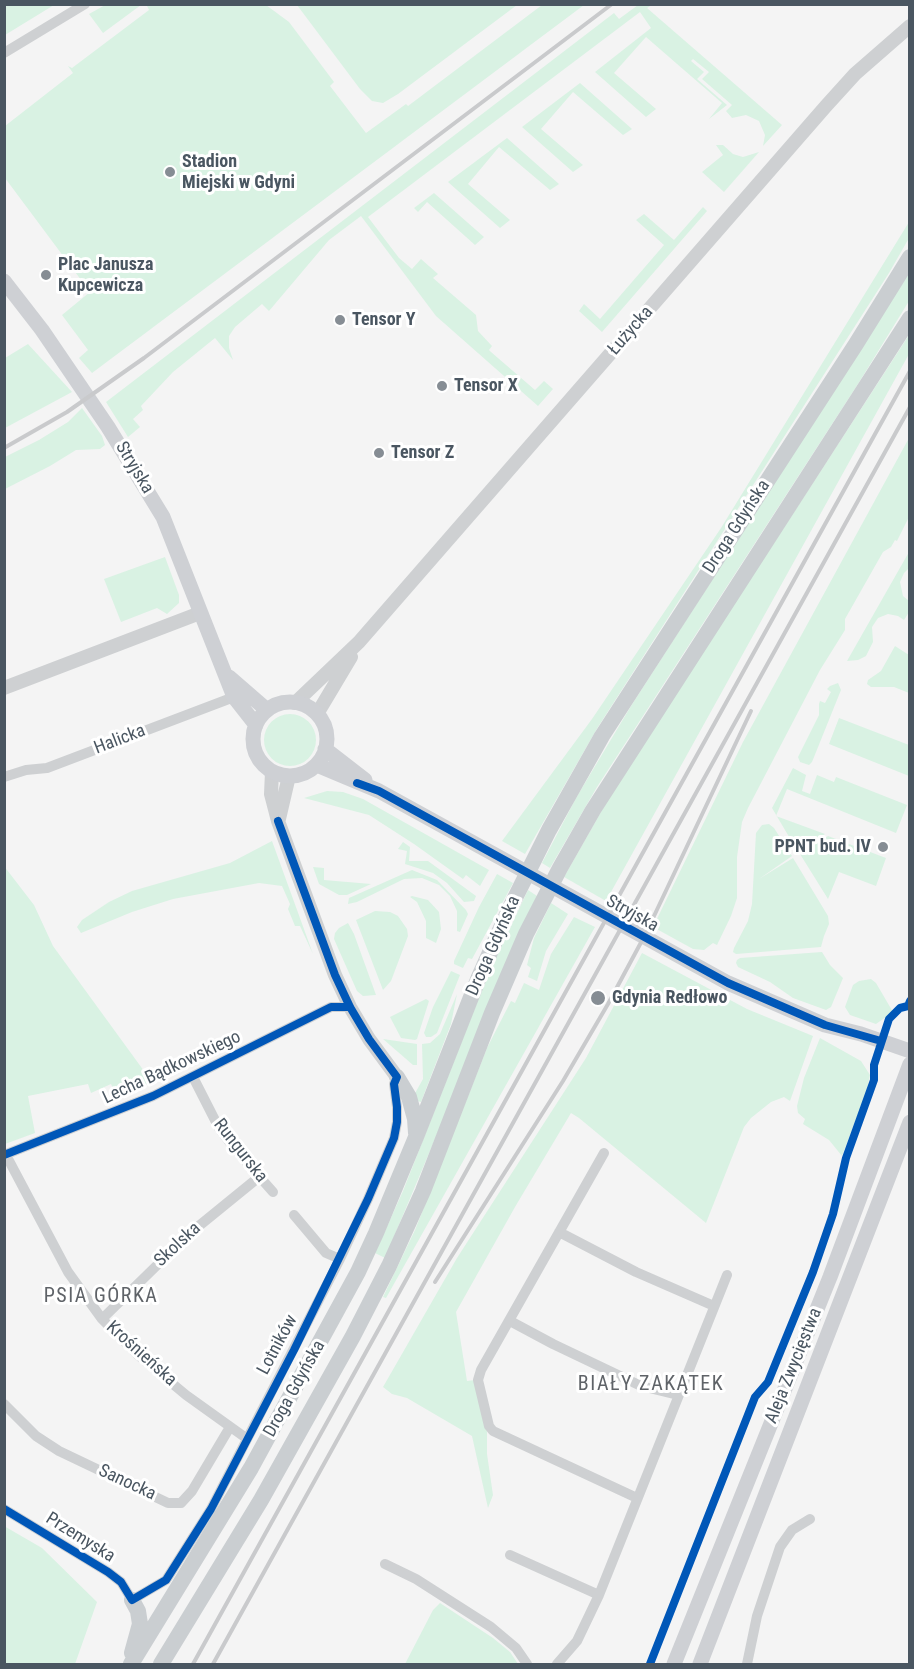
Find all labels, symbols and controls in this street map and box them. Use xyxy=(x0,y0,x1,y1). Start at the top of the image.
place label: Stadion Miejski w Gdyni xyxy=(182,151,295,194)
marker: Stadion Miejski w Gdyni xyxy=(163,165,177,179)
place label: Plac Janusza Kupcewicza xyxy=(58,254,153,296)
marker: Plac Janusza Kupcewicza xyxy=(39,268,53,282)
street label: Łużycka xyxy=(604,302,658,360)
place label: Tensor Y xyxy=(352,309,415,331)
marker: Tensor Y xyxy=(333,313,347,327)
place label: Tensor X xyxy=(454,375,518,397)
marker: Tensor X xyxy=(435,379,449,393)
street label: Stryjska xyxy=(110,438,158,498)
place label: Tensor Z xyxy=(391,442,454,464)
marker: Tensor Z xyxy=(372,446,386,460)
street label: Droga Gdyńska xyxy=(699,476,775,578)
street label: Halicka xyxy=(91,720,149,760)
place label: PPNT bud. IV xyxy=(775,836,871,858)
marker: PPNT bud. IV xyxy=(876,840,890,854)
street label: Stryjska xyxy=(602,891,662,937)
street label: Droga Gdyńska xyxy=(462,893,526,999)
place label: Gdynia Redłowo xyxy=(612,987,727,1009)
marker: Gdynia Redłowo xyxy=(589,989,607,1007)
street label: Lecha Bądkowskiego xyxy=(100,1027,244,1109)
street label: Rungurska xyxy=(208,1115,272,1187)
street label: Skolska xyxy=(150,1218,206,1272)
district label: PSIA GÓRKA xyxy=(44,1285,158,1309)
street label: Aleja Zwycięstwa xyxy=(761,1305,827,1427)
street label: Lotników xyxy=(253,1311,303,1379)
street label: Krośnieńska xyxy=(101,1317,181,1391)
street label: Droga Gdyńska xyxy=(260,1337,330,1441)
district label: BIAŁY ZAKĄTEK xyxy=(578,1373,724,1397)
street label: Sanocka xyxy=(95,1460,159,1506)
street label: Przemyska xyxy=(41,1508,119,1568)

